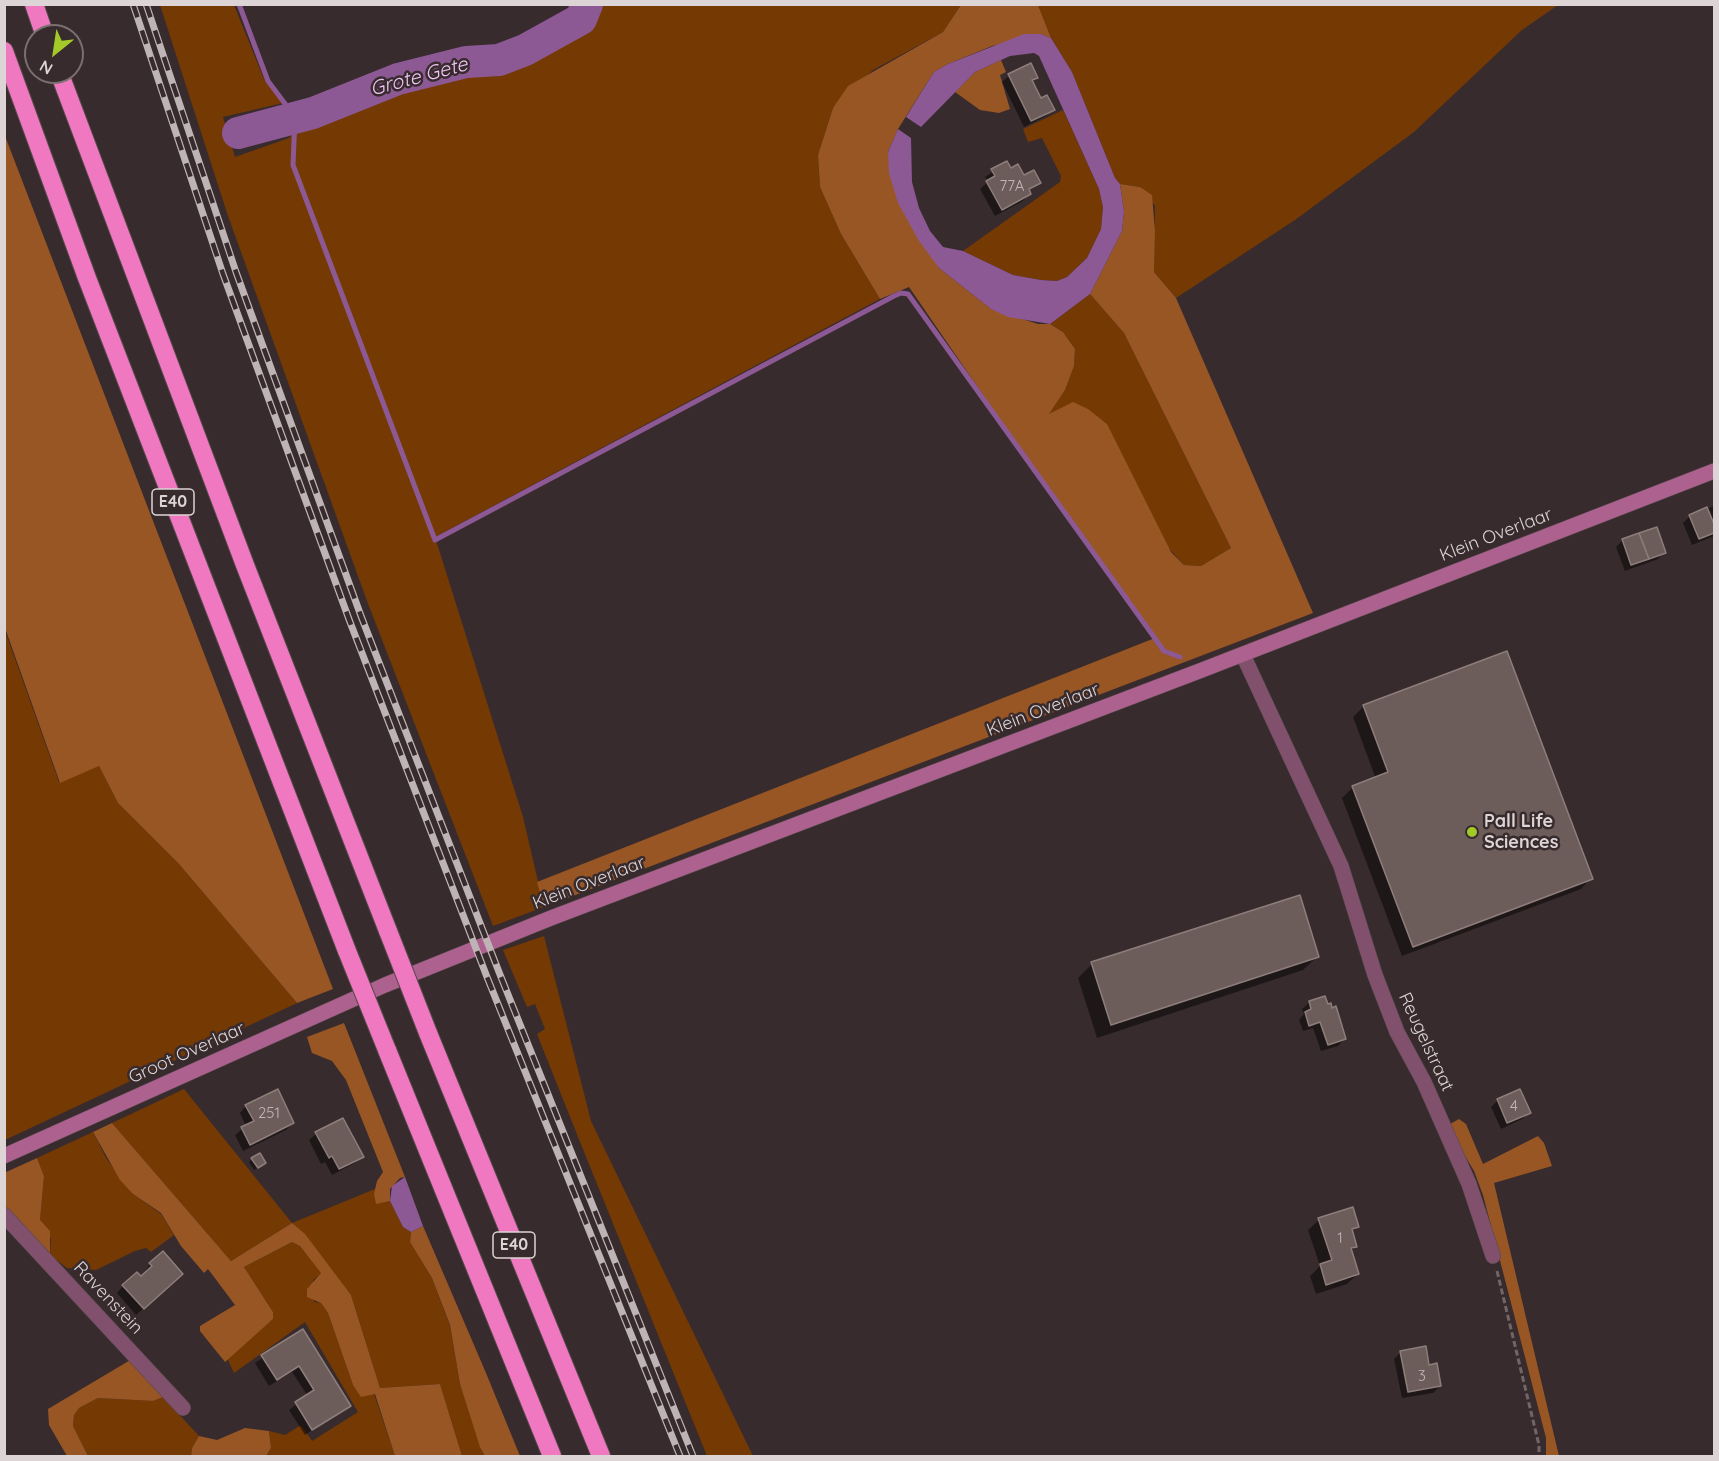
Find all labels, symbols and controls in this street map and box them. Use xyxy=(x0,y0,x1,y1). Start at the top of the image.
north arrow xyxy=(24,24,84,84)
water label: Grote Gete xyxy=(368,52,470,102)
text: N xyxy=(36,56,56,79)
house number: 77A xyxy=(999,177,1025,195)
road number: E40 xyxy=(152,489,194,515)
street label: Klein Overlaar xyxy=(1437,504,1555,566)
street label: Klein Overlaar xyxy=(984,679,1102,741)
place label: Pall Life Sciences xyxy=(1484,811,1558,854)
marker: Pall Life Sciences xyxy=(1465,825,1479,839)
street label: Klein Overlaar xyxy=(530,852,648,914)
street label: Reugelstraat xyxy=(1394,989,1458,1095)
street label: Groot Overlaar xyxy=(125,1018,249,1088)
house number: 4 xyxy=(1510,1097,1518,1115)
house number: 251 xyxy=(258,1104,280,1122)
house number: 1 xyxy=(1337,1229,1343,1247)
road number: E40 xyxy=(493,1232,535,1258)
street label: Ravenstein xyxy=(69,1257,147,1339)
house number: 3 xyxy=(1418,1367,1426,1385)

